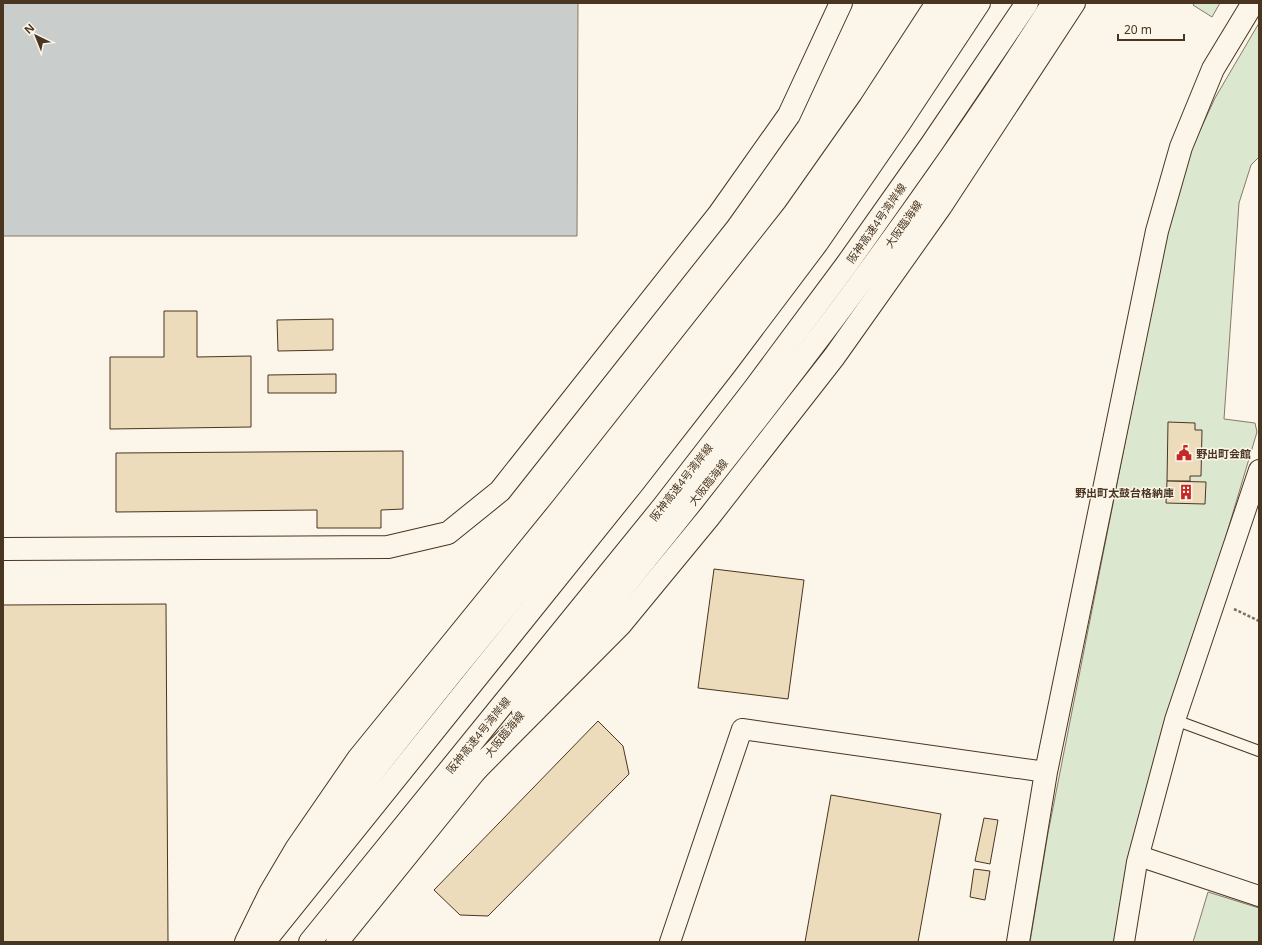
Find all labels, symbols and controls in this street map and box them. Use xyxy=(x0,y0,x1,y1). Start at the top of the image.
north arrow xyxy=(16,16,56,56)
scale bar xyxy=(1118,16,1184,42)
text: N xyxy=(20,20,37,37)
text: 20 m xyxy=(1124,21,1152,38)
street label: 阪神高速4号湾岸線 xyxy=(843,180,909,266)
street label: 大阪臨海線 xyxy=(881,197,925,251)
street label: 阪神高速4号湾岸線 xyxy=(646,440,716,524)
public building icon: 野出町会館 xyxy=(1175,444,1193,462)
place label: 野出町会館 xyxy=(1196,446,1251,461)
street label: 大阪臨海線 xyxy=(685,456,731,508)
building icon: 野出町太鼓台格納庫 xyxy=(1177,483,1195,501)
place label: 野出町太鼓台格納庫 xyxy=(1075,485,1174,500)
street label: 阪神高速4号湾岸線 xyxy=(442,694,514,776)
street label: 大阪臨海線 xyxy=(481,708,527,760)

